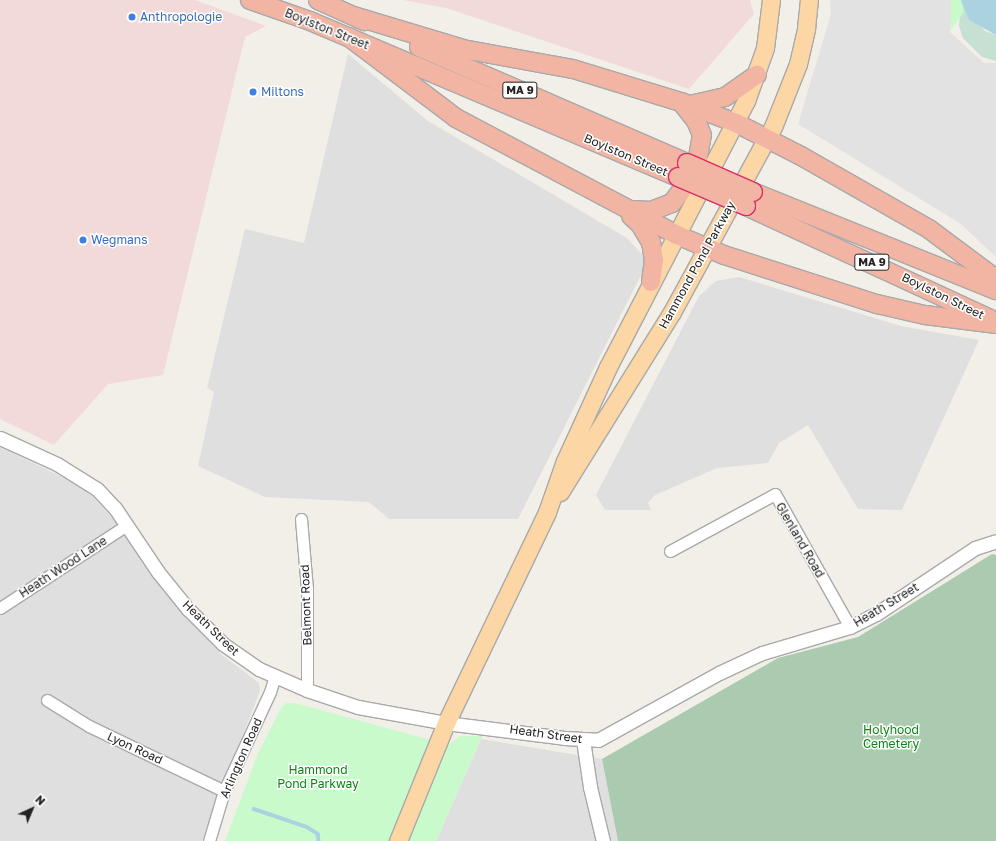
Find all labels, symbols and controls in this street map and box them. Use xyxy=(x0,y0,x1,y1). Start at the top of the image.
street label: Boylston Street xyxy=(283,6,371,52)
place label: Anthropologie xyxy=(140,10,222,24)
marker: Anthropologie xyxy=(127,12,137,22)
road number: MA 9 xyxy=(502,81,538,99)
place label: Miltons xyxy=(261,85,304,99)
marker: Miltons xyxy=(248,87,258,97)
street label: Boylston Street xyxy=(582,131,670,179)
street label: Hammond Pond Parkway xyxy=(656,199,738,331)
place label: Wegmans xyxy=(91,233,148,247)
marker: Wegmans xyxy=(78,235,88,245)
road number: MA 9 xyxy=(854,253,890,271)
street label: Boylston Street xyxy=(899,270,987,322)
street label: Glenland Road xyxy=(773,500,827,580)
street label: Heath Wood Lane xyxy=(16,533,110,601)
street label: Belmont Road xyxy=(297,564,315,646)
street label: Heath Street xyxy=(851,580,921,630)
street label: Heath Street xyxy=(180,597,242,659)
street label: Arlington Road xyxy=(217,716,265,800)
street label: Heath Street xyxy=(509,722,583,746)
park label: Holyhood Cemetery xyxy=(863,723,919,751)
street label: Lyon Road xyxy=(105,729,165,767)
park label: Hammond Pond Parkway xyxy=(277,763,359,791)
north arrow xyxy=(12,789,52,829)
text: N xyxy=(33,792,48,808)

